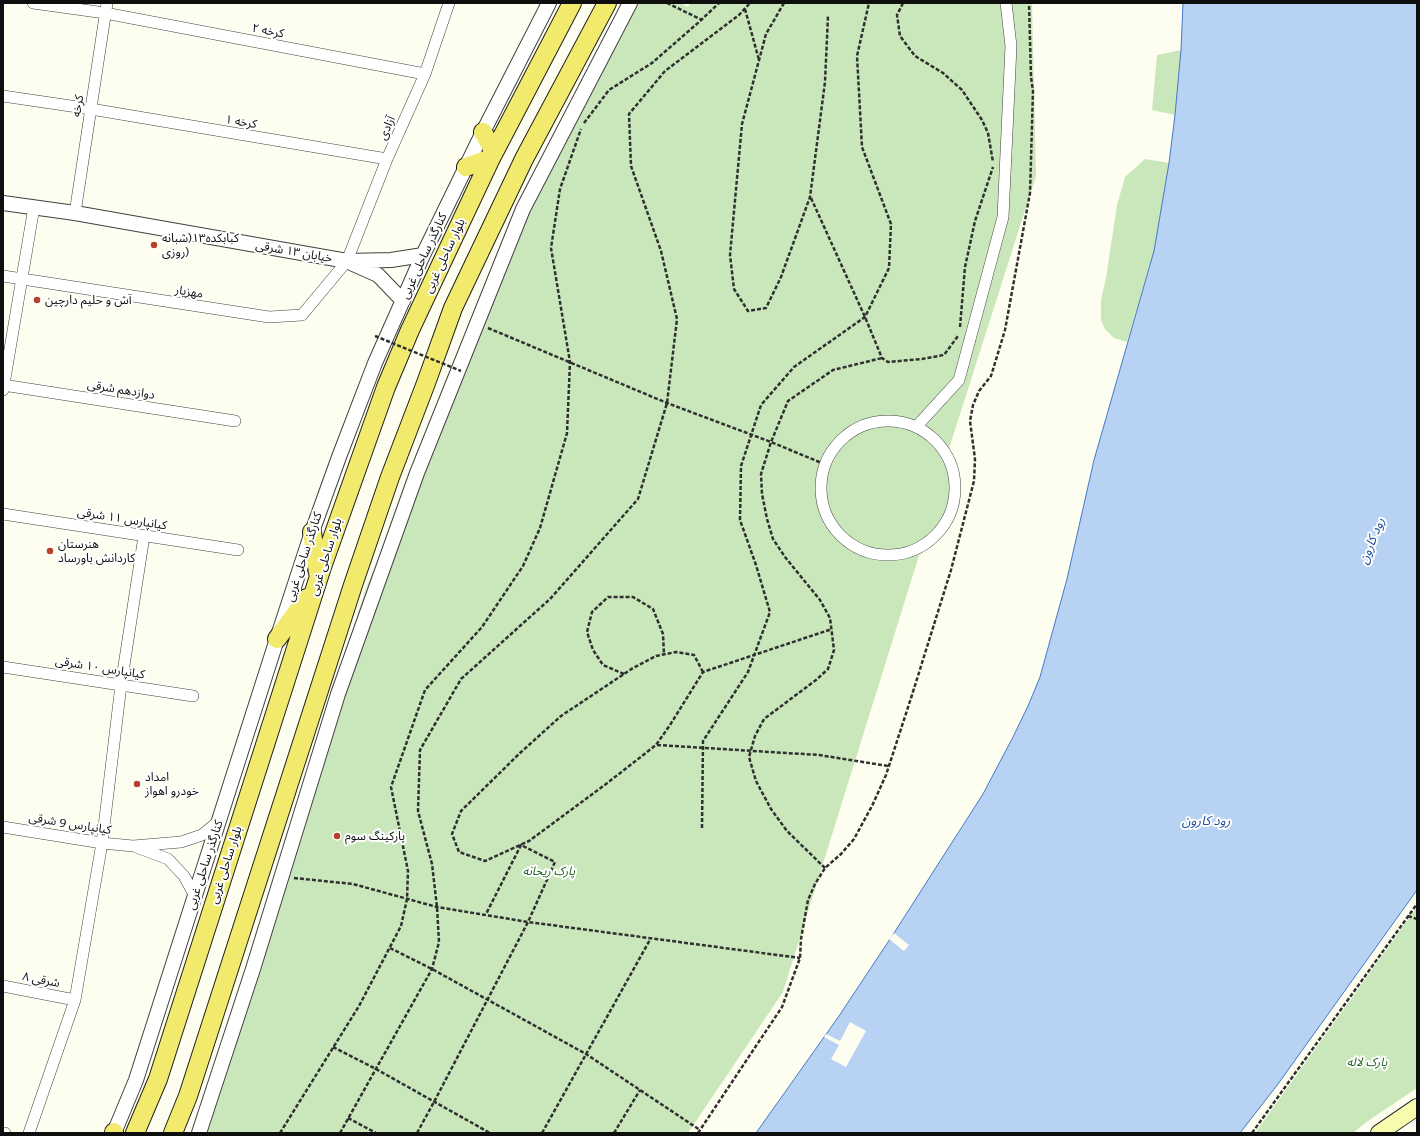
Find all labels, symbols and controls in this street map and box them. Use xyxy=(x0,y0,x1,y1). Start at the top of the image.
street label: کرخه ۲ xyxy=(251,21,285,41)
street label: کرخه xyxy=(69,94,87,118)
street label: کرخه ۱ xyxy=(224,112,258,132)
street label: آزادی xyxy=(375,114,399,142)
street label: کنارگذر ساحلی غربی xyxy=(398,211,450,301)
street label: بلوار ساحلی غربی xyxy=(421,216,469,296)
place label: کبابکده۱۳(شبانه روزی) xyxy=(162,231,239,259)
street label: خیابان ۱۳ شرقی xyxy=(254,238,334,266)
marker: کبابکده۱۳(شبانه روزی) xyxy=(149,240,159,250)
street label: مهزیار xyxy=(174,283,204,301)
place label: آش و حلیم دارچین xyxy=(45,293,131,307)
marker: آش و حلیم دارچین xyxy=(32,295,42,305)
street label: دوازدهم شرقی xyxy=(86,378,156,402)
street label: کیانپارس ۱۱ شرقی xyxy=(76,505,168,533)
street label: کنارگذر ساحلی غربی xyxy=(283,510,325,604)
street label: بلوار ساحلی غربی xyxy=(307,516,345,598)
water label: رود کارون xyxy=(1356,516,1388,566)
place label: هنرستان کاردانش باورساد xyxy=(58,537,135,565)
marker: هنرستان کاردانش باورساد xyxy=(45,546,55,556)
street label: کیانپارس ۱۰ شرقی xyxy=(54,654,146,682)
place label: امداد خودرو اهواز xyxy=(145,770,199,798)
marker: امداد خودرو اهواز xyxy=(132,779,142,789)
street label: کیانپارس 9 شرقی xyxy=(28,810,112,838)
water label: رود کارون xyxy=(1182,813,1230,829)
street label: کنارگذر ساحلی غربی xyxy=(184,818,226,912)
street label: بلوار ساحلی غربی xyxy=(207,824,245,906)
place label: پارکینگ سوم xyxy=(345,829,405,843)
marker: پارکینگ سوم xyxy=(332,831,342,841)
park label: پارک ریحانه xyxy=(523,864,575,878)
street label: ۸ شرقی xyxy=(21,969,61,991)
park label: پارک لاله xyxy=(1347,1055,1387,1069)

